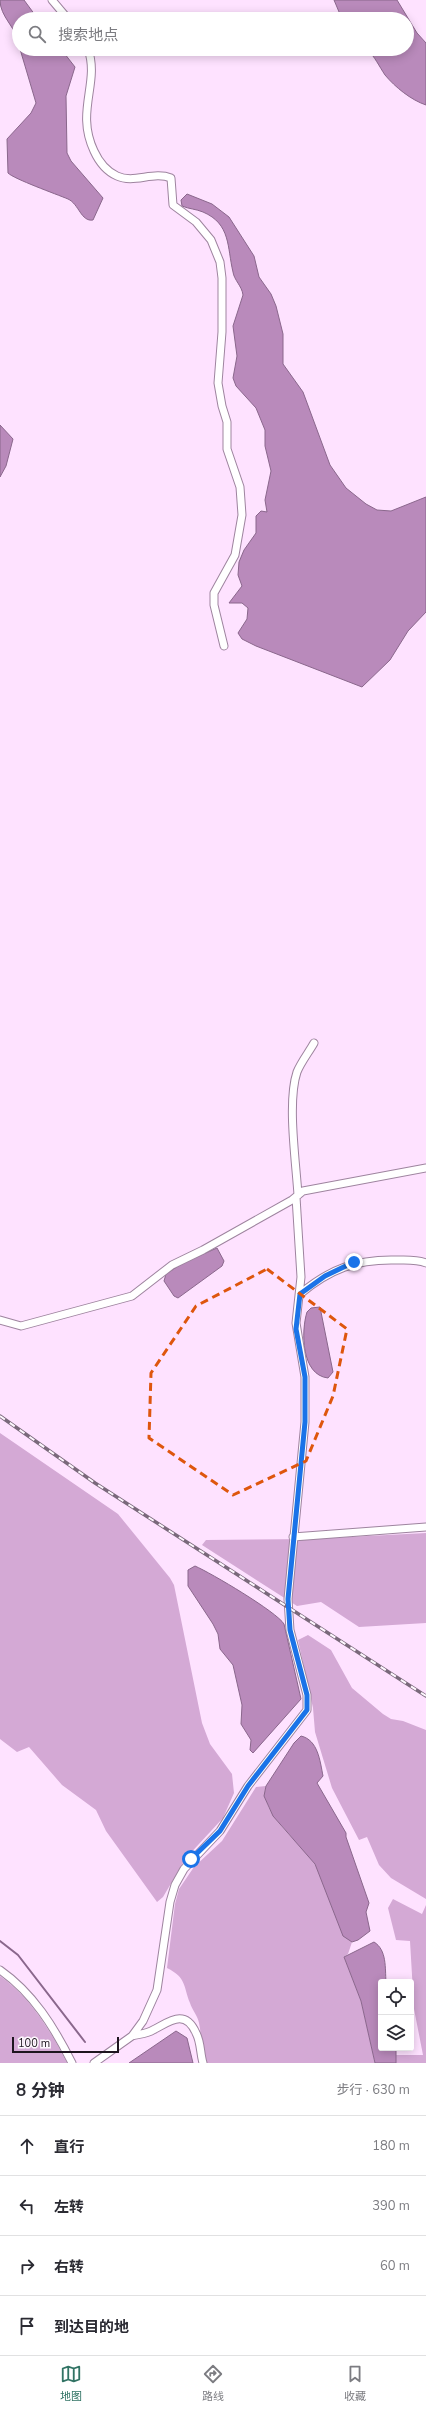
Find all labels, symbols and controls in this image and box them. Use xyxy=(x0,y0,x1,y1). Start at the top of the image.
search box xyxy=(12,12,414,56)
icon: search xyxy=(26,23,48,45)
text: 搜索地点 xyxy=(58,25,118,45)
route end xyxy=(345,1253,363,1271)
route start xyxy=(182,1850,200,1868)
map controls xyxy=(378,1979,414,2051)
button: locate xyxy=(378,1979,414,2015)
button: layers xyxy=(378,2015,414,2051)
scale bar xyxy=(12,2035,119,2054)
text: 100 m xyxy=(18,2036,50,2051)
text: 8 分钟 xyxy=(16,2079,65,2102)
text: 步行 · 630 m xyxy=(336,2081,410,2099)
icon: ahead xyxy=(16,2135,38,2157)
text: 直行 xyxy=(54,2137,84,2157)
text: 180 m xyxy=(372,2137,410,2155)
icon: left xyxy=(16,2195,38,2217)
text: 左转 xyxy=(54,2197,84,2217)
text: 390 m xyxy=(372,2197,410,2215)
icon: right xyxy=(16,2255,38,2277)
text: 右转 xyxy=(54,2257,84,2277)
text: 60 m xyxy=(380,2257,410,2275)
icon: arrive xyxy=(16,2315,38,2337)
text: 到达目的地 xyxy=(54,2317,129,2337)
tab: 地图 xyxy=(60,2363,82,2404)
tab: 路线 xyxy=(202,2363,224,2404)
tab: 收藏 xyxy=(344,2363,366,2404)

